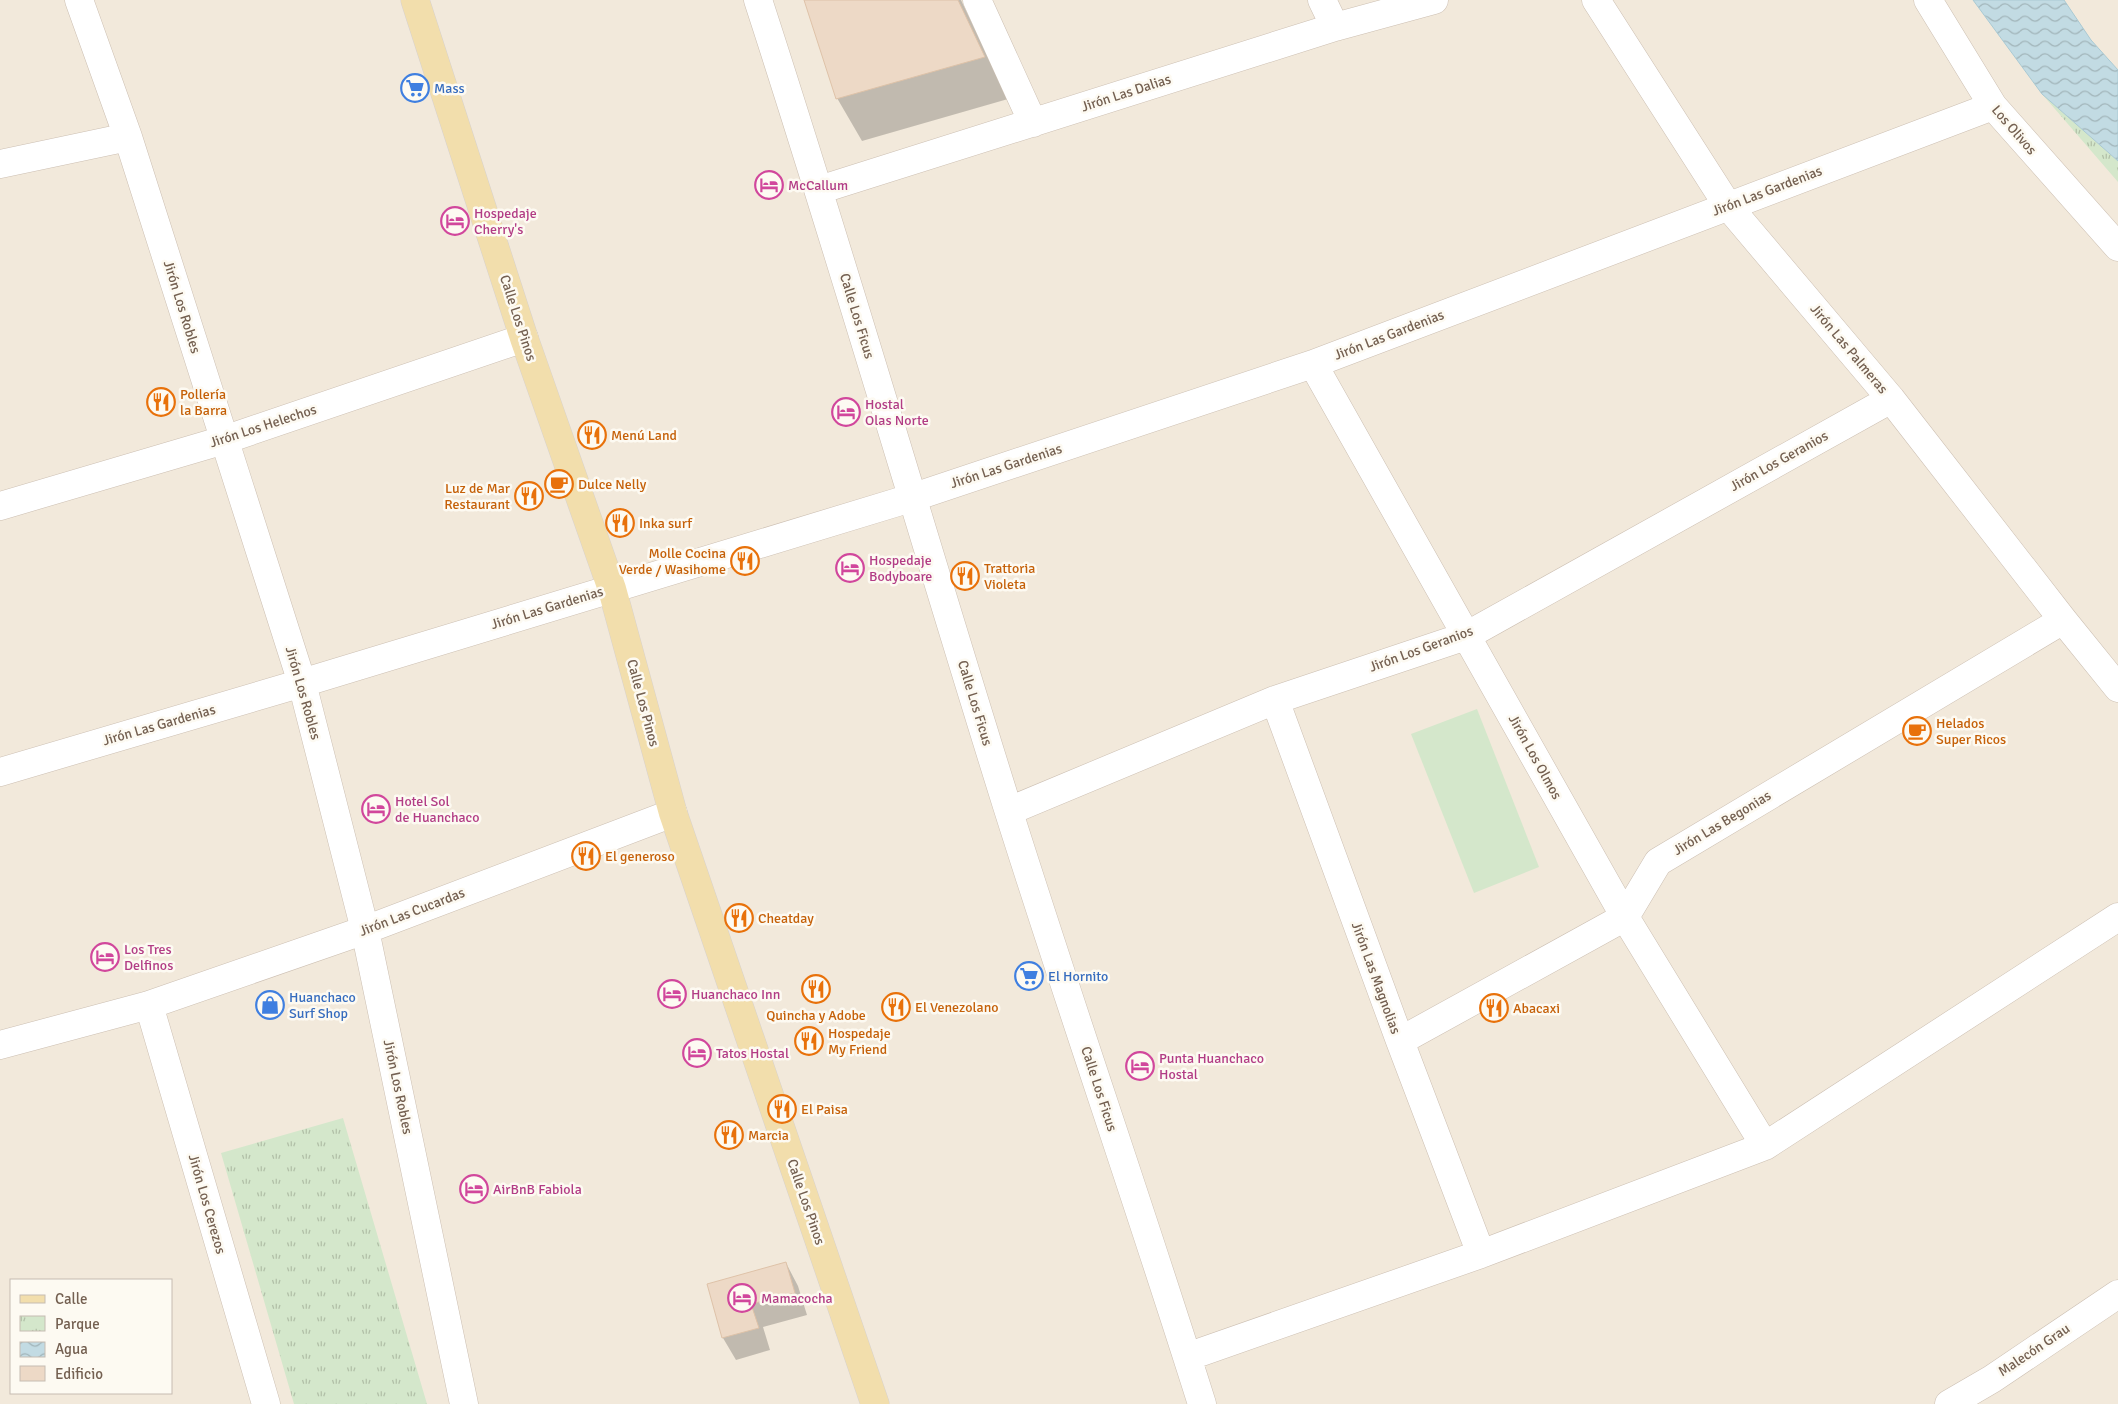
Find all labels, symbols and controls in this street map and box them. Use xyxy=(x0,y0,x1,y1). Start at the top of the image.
street label: Jirón Las Dalias xyxy=(1079,70,1173,116)
supermarket icon: Mass xyxy=(400,73,430,103)
place label: Mass xyxy=(434,80,465,97)
street label: Los Olivos xyxy=(1988,102,2040,158)
street label: Jirón Las Gardenias xyxy=(1710,162,1824,220)
hotel icon: McCallum xyxy=(754,170,784,200)
place label: McCallum xyxy=(788,177,848,194)
place label: Hospedaje Cherry's xyxy=(474,205,537,238)
hotel icon: Hospedaje Cherry's xyxy=(440,206,470,236)
street label: Jirón Los Robles xyxy=(160,258,204,356)
street label: Calle Los Ficus xyxy=(836,271,878,361)
street label: Calle Los Pinos xyxy=(496,273,540,363)
street label: Jirón Las Palmeras xyxy=(1807,301,1891,397)
street label: Jirón Las Gardenias xyxy=(1332,306,1446,364)
place label: Pollería la Barra xyxy=(180,386,227,419)
restaurant icon: Pollería la Barra xyxy=(146,387,176,417)
place label: Hostal Olas Norte xyxy=(865,396,929,429)
hotel icon: Hostal Olas Norte xyxy=(831,397,861,427)
street label: Jirón Los Helechos xyxy=(207,401,319,451)
restaurant icon: Menú Land xyxy=(577,420,607,450)
place label: Menú Land xyxy=(611,427,677,444)
street label: Jirón Los Geranios xyxy=(1727,427,1831,495)
street label: Jirón Las Gardenias xyxy=(948,440,1064,492)
cafe icon: Dulce Nelly xyxy=(544,469,574,499)
place label: Dulce Nelly xyxy=(578,476,647,493)
place label: Luz de Mar Restaurant xyxy=(444,480,511,513)
restaurant icon: Luz de Mar Restaurant xyxy=(514,481,544,511)
restaurant icon: Inka surf xyxy=(605,508,635,538)
place label: Inka surf xyxy=(639,515,693,532)
place label: Molle Cocina Verde / Wasihome xyxy=(619,545,726,578)
restaurant icon: Molle Cocina Verde / Wasihome xyxy=(730,546,760,576)
place label: Hospedaje Bodyboare xyxy=(869,552,932,585)
hotel icon: Hospedaje Bodyboare xyxy=(835,553,865,583)
place label: Trattoria Violeta xyxy=(984,560,1035,593)
restaurant icon: Trattoria Violeta xyxy=(950,561,980,591)
street label: Jirón Las Gardenias xyxy=(489,583,605,633)
street label: Jirón Los Geranios xyxy=(1367,622,1475,676)
street label: Jirón Los Robles xyxy=(282,644,324,742)
street label: Calle Los Pinos xyxy=(623,657,663,749)
street label: Calle Los Ficus xyxy=(954,658,996,748)
street label: Jirón Las Gardenias xyxy=(101,701,217,749)
street label: Jirón Los Olmos xyxy=(1505,712,1565,802)
place label: Helados Super Ricos xyxy=(1936,715,2006,748)
cafe icon: Helados Super Ricos xyxy=(1902,716,1932,746)
street label: Jirón Las Begonias xyxy=(1670,787,1774,859)
place label: Hotel Sol de Huanchaco xyxy=(395,793,479,826)
hotel icon: Hotel Sol de Huanchaco xyxy=(361,794,391,824)
restaurant icon: El generoso xyxy=(571,841,601,871)
place label: El generoso xyxy=(605,848,675,865)
street label: Jirón Las Cucardas xyxy=(357,884,467,940)
restaurant icon: Cheatday xyxy=(724,903,754,933)
place label: Cheatday xyxy=(758,910,814,927)
street label: Jirón Las Magnolias xyxy=(1348,920,1404,1036)
place label: Los Tres Delfinos xyxy=(124,941,173,974)
hotel icon: Los Tres Delfinos xyxy=(90,942,120,972)
supermarket icon: El Hornito xyxy=(1014,961,1044,991)
place label: El Hornito xyxy=(1048,968,1108,985)
restaurant icon: Quincha y Adobe xyxy=(801,974,831,1004)
hotel icon: Huanchaco Inn xyxy=(657,979,687,1009)
place label: Huanchaco Inn xyxy=(691,986,780,1003)
place label: Huanchaco Surf Shop xyxy=(289,989,356,1022)
shop icon: Huanchaco Surf Shop xyxy=(255,990,285,1020)
restaurant icon: El Venezolano xyxy=(881,992,911,1022)
restaurant icon: Abacaxi xyxy=(1479,993,1509,1023)
place label: El Venezolano xyxy=(915,999,999,1016)
place label: Abacaxi xyxy=(1513,1000,1560,1017)
place label: Quincha y Adobe xyxy=(766,1007,866,1024)
place label: Hospedaje My Friend xyxy=(828,1025,891,1058)
restaurant icon: Hospedaje My Friend xyxy=(794,1026,824,1056)
street label: Jirón Los Robles xyxy=(380,1038,416,1136)
hotel icon: Tatos Hostal xyxy=(682,1038,712,1068)
street label: Calle Los Ficus xyxy=(1077,1044,1121,1134)
place label: Tatos Hostal xyxy=(716,1045,789,1062)
place label: Punta Huanchaco Hostal xyxy=(1159,1050,1264,1083)
hotel icon: Punta Huanchaco Hostal xyxy=(1125,1051,1155,1081)
restaurant icon: El Paisa xyxy=(767,1094,797,1124)
place label: El Paisa xyxy=(801,1101,848,1118)
restaurant icon: Marcia xyxy=(714,1120,744,1150)
place label: Marcia xyxy=(748,1127,789,1144)
street label: Jirón Los Cerezos xyxy=(185,1152,229,1256)
street label: Calle Los Pinos xyxy=(783,1157,829,1247)
hotel icon: AirBnB Fabiola xyxy=(459,1174,489,1204)
place label: AirBnB Fabiola xyxy=(493,1181,582,1198)
legend xyxy=(10,1279,172,1394)
hotel icon: Mamacocha xyxy=(727,1283,757,1313)
text: Calle xyxy=(55,1290,88,1308)
place label: Mamacocha xyxy=(761,1290,833,1307)
text: Parque xyxy=(55,1315,100,1333)
street label: Malecón Grau xyxy=(1995,1320,2073,1380)
text: Agua xyxy=(55,1340,88,1358)
text: Edificio xyxy=(55,1365,103,1383)

